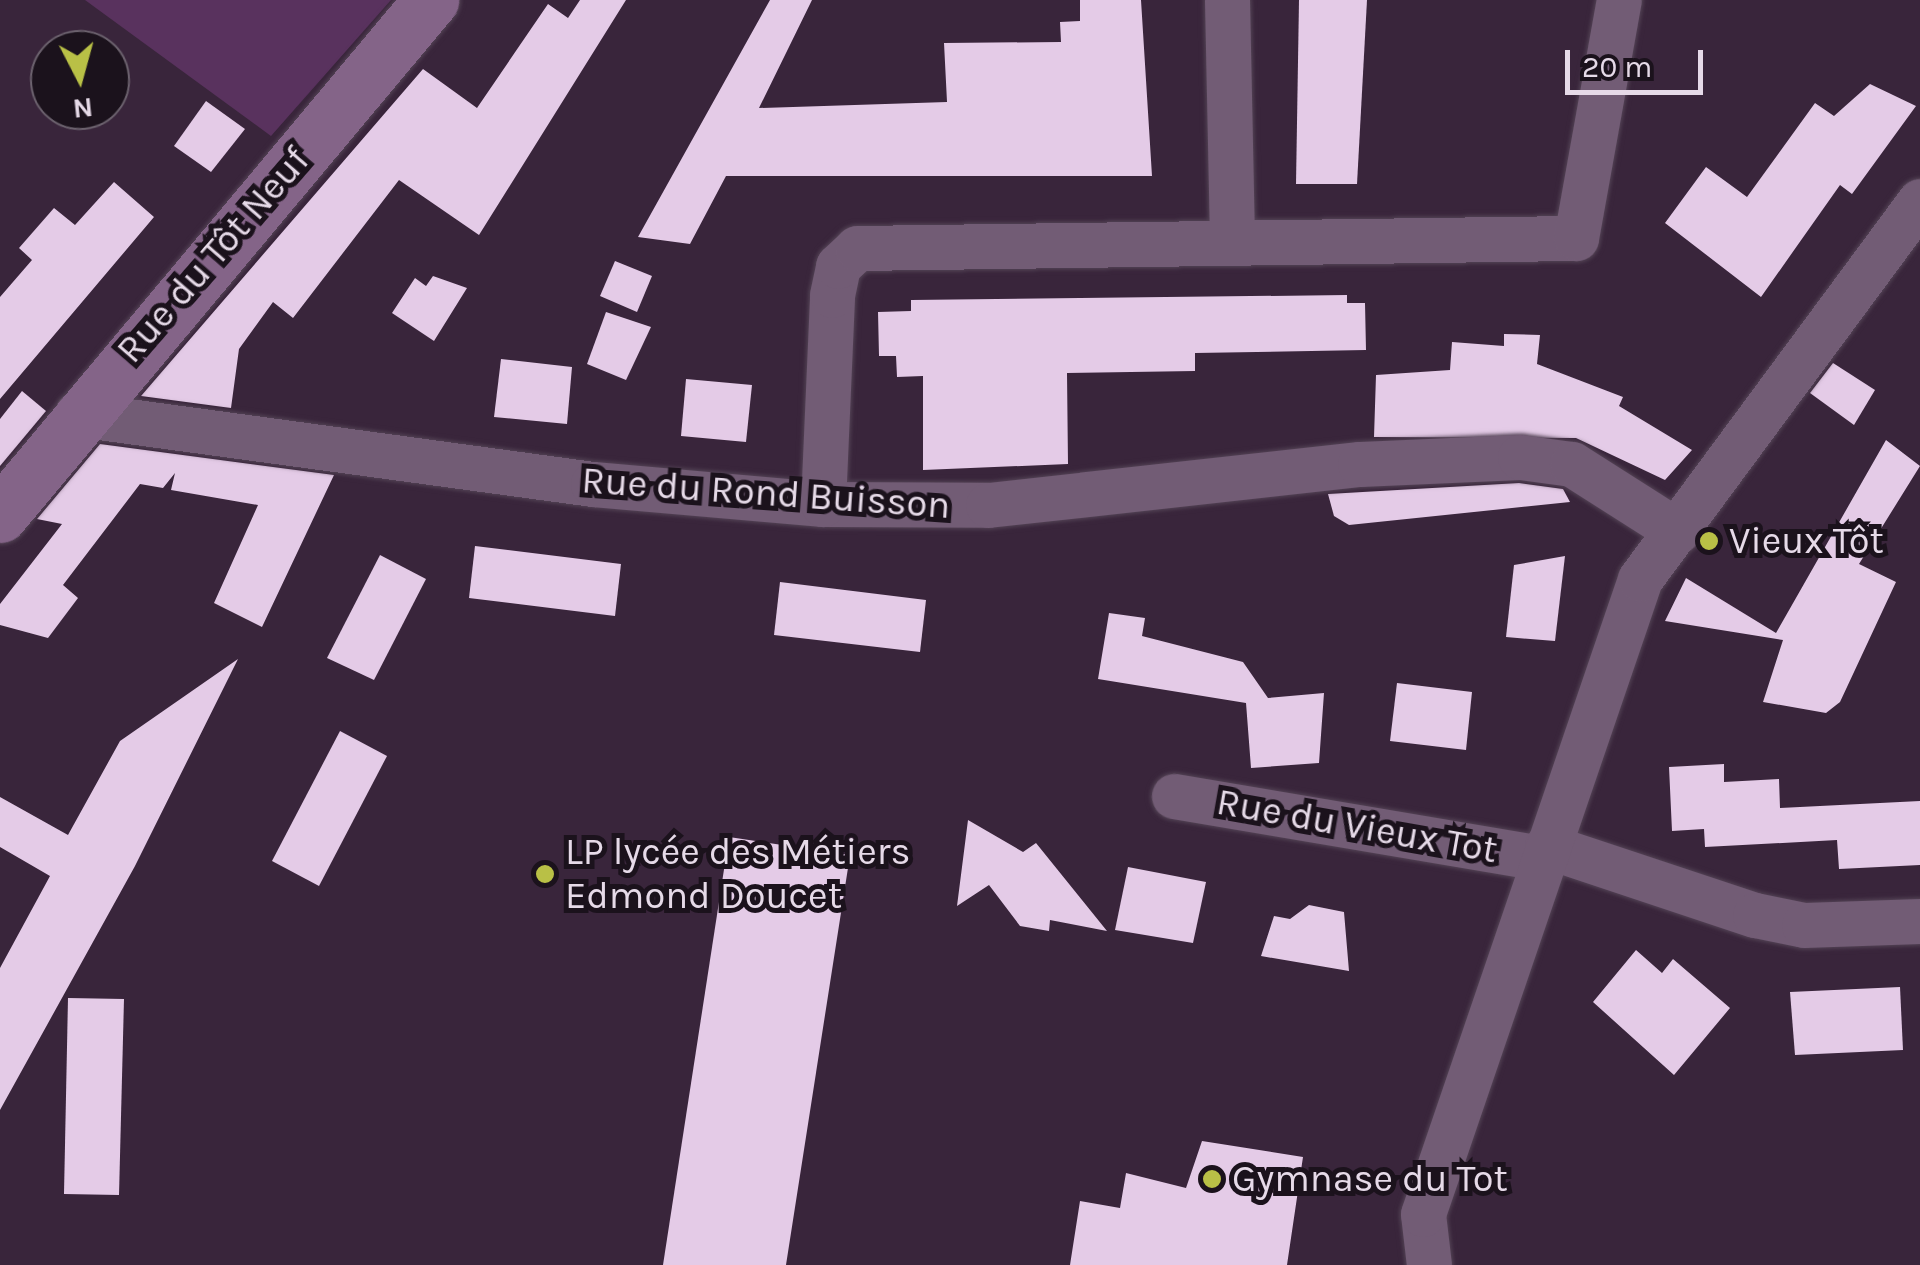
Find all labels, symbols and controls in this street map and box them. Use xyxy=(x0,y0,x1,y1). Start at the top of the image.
north arrow xyxy=(30,30,130,130)
scale bar xyxy=(1570,30,1708,92)
text: 20 m xyxy=(1582,49,1652,85)
text: N xyxy=(71,91,95,126)
street label: Rue du Tôt Neuf xyxy=(107,138,319,372)
street label: Rue du Rond Buisson xyxy=(580,457,952,529)
place label: Vieux Tôt xyxy=(1729,518,1884,564)
marker: Vieux Tôt xyxy=(1698,530,1720,552)
street label: Rue du Vieux Tot xyxy=(1213,779,1501,873)
place label: LP lycée des Métiers Edmond Doucet xyxy=(565,829,910,918)
marker: LP lycée des Métiers Edmond Doucet xyxy=(534,863,556,885)
place label: Gymnase du Tot xyxy=(1232,1156,1508,1202)
marker: Gymnase du Tot xyxy=(1201,1168,1223,1190)

